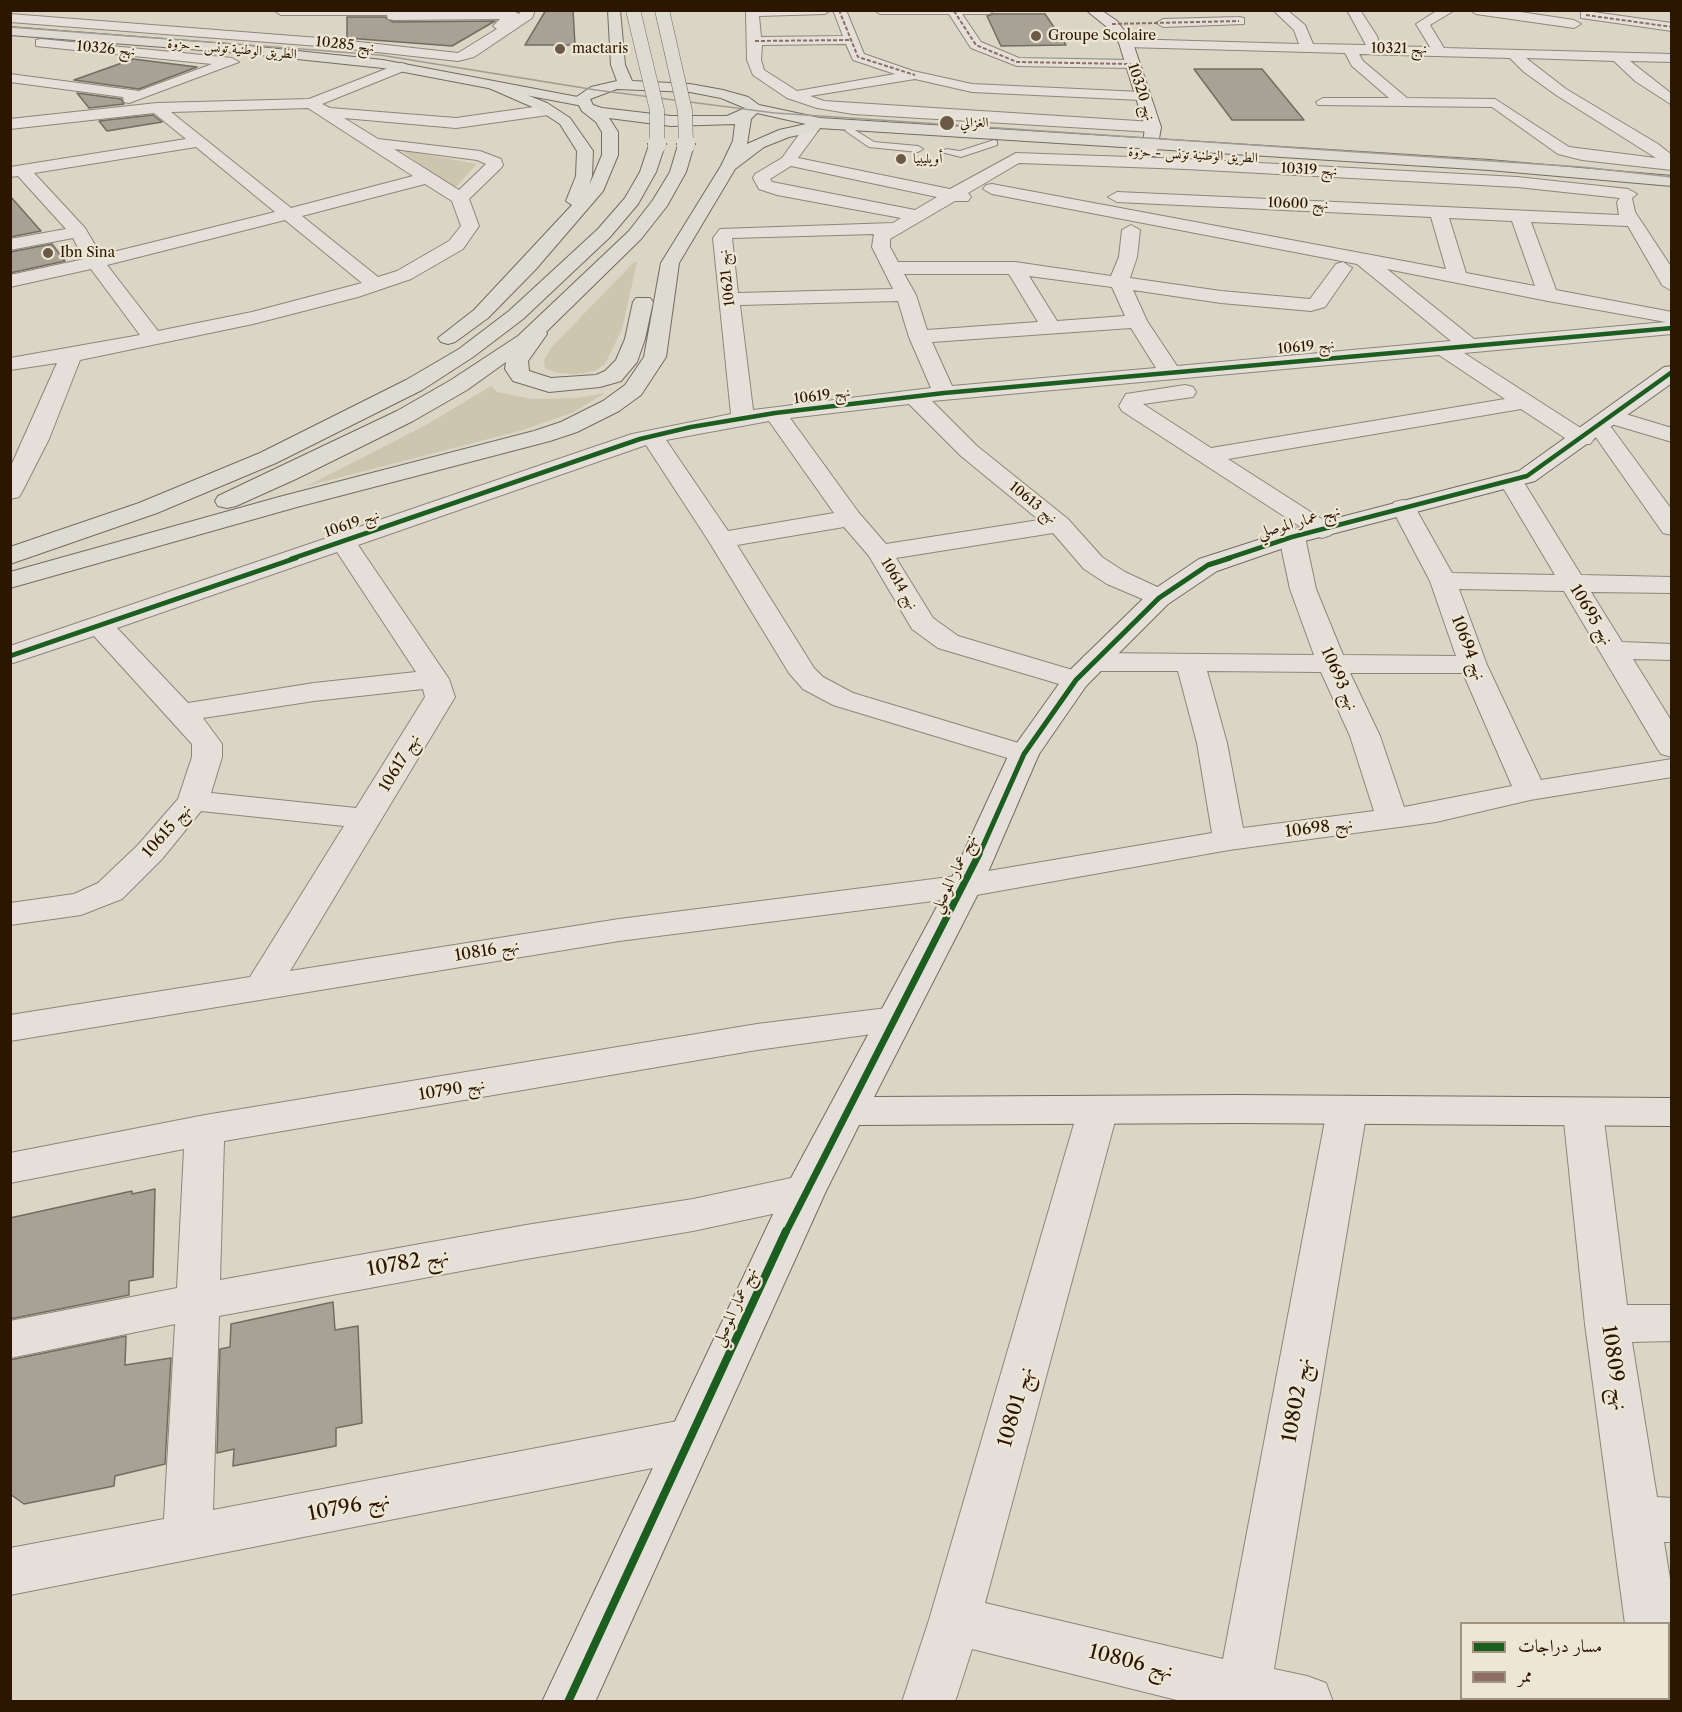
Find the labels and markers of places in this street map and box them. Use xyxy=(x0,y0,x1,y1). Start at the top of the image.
place label: Groupe Scolaire xyxy=(1048,28,1156,44)
marker: Groupe Scolaire xyxy=(1029,29,1043,43)
place label: mactaris xyxy=(572,41,628,57)
marker: mactaris xyxy=(553,42,567,56)
marker: الغزالي xyxy=(938,114,956,132)
place label: الغزالي xyxy=(960,115,989,131)
place label: أويليبيا xyxy=(913,151,942,167)
marker: أويليبيا xyxy=(894,152,908,166)
place label: Ibn Sina xyxy=(60,245,115,261)
marker: Ibn Sina xyxy=(41,246,55,260)

